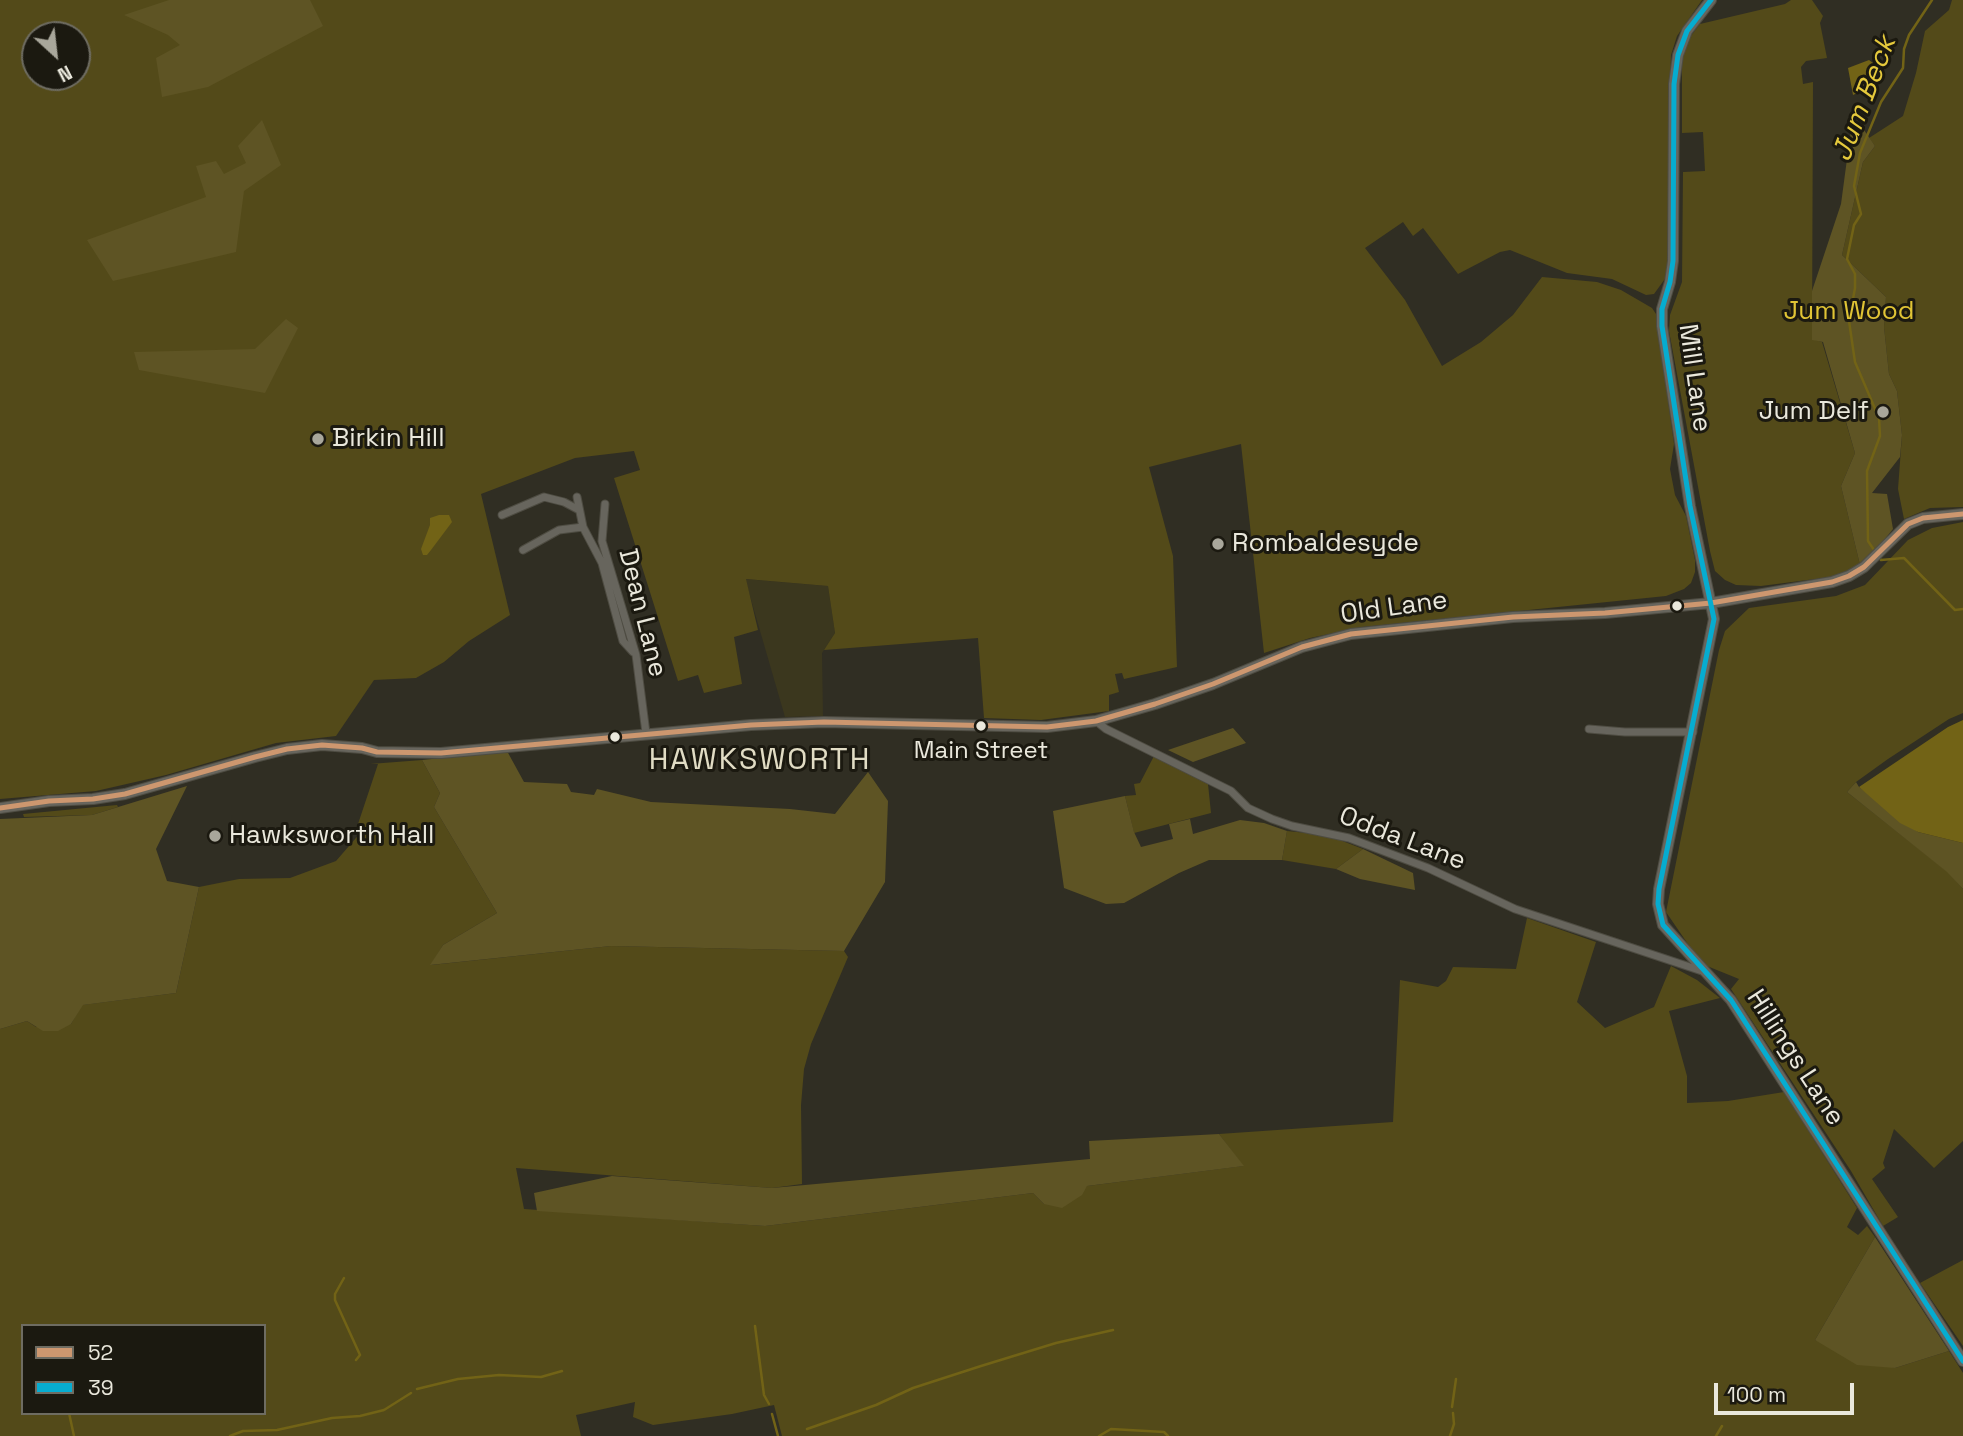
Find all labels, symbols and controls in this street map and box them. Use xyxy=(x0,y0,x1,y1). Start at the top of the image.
north arrow xyxy=(21,21,91,91)
water label: Jum Beck xyxy=(1826,32,1904,166)
text: N xyxy=(54,59,76,87)
park label: Jum Wood xyxy=(1783,296,1915,328)
street label: Mill Lane xyxy=(1671,322,1717,434)
place label: Jum Delf xyxy=(1759,396,1869,428)
marker: Jum Delf xyxy=(1875,404,1891,420)
place label: Birkin Hill xyxy=(332,423,445,455)
marker: Birkin Hill xyxy=(310,431,326,447)
place label: Rombaldesyde xyxy=(1232,528,1419,560)
marker: Rombaldesyde xyxy=(1210,536,1226,552)
street label: Dean Lane xyxy=(611,546,673,680)
street label: Old Lane xyxy=(1339,585,1449,631)
unlabelled marker xyxy=(1670,599,1684,613)
marker: Main Street xyxy=(974,719,988,733)
unlabelled marker xyxy=(608,730,622,744)
place label: Main Street xyxy=(914,737,1048,765)
district label: HAWKSWORTH xyxy=(650,743,870,779)
street label: Odda Lane xyxy=(1334,801,1470,877)
place label: Hawksworth Hall xyxy=(229,820,434,852)
marker: Hawksworth Hall xyxy=(207,828,223,844)
street label: Hillings Lane xyxy=(1739,984,1851,1132)
legend xyxy=(21,1324,266,1415)
text: 52 xyxy=(88,1339,113,1366)
scale bar xyxy=(1718,1370,1858,1414)
text: 39 xyxy=(88,1374,114,1401)
text: 100 m xyxy=(1727,1381,1786,1408)

